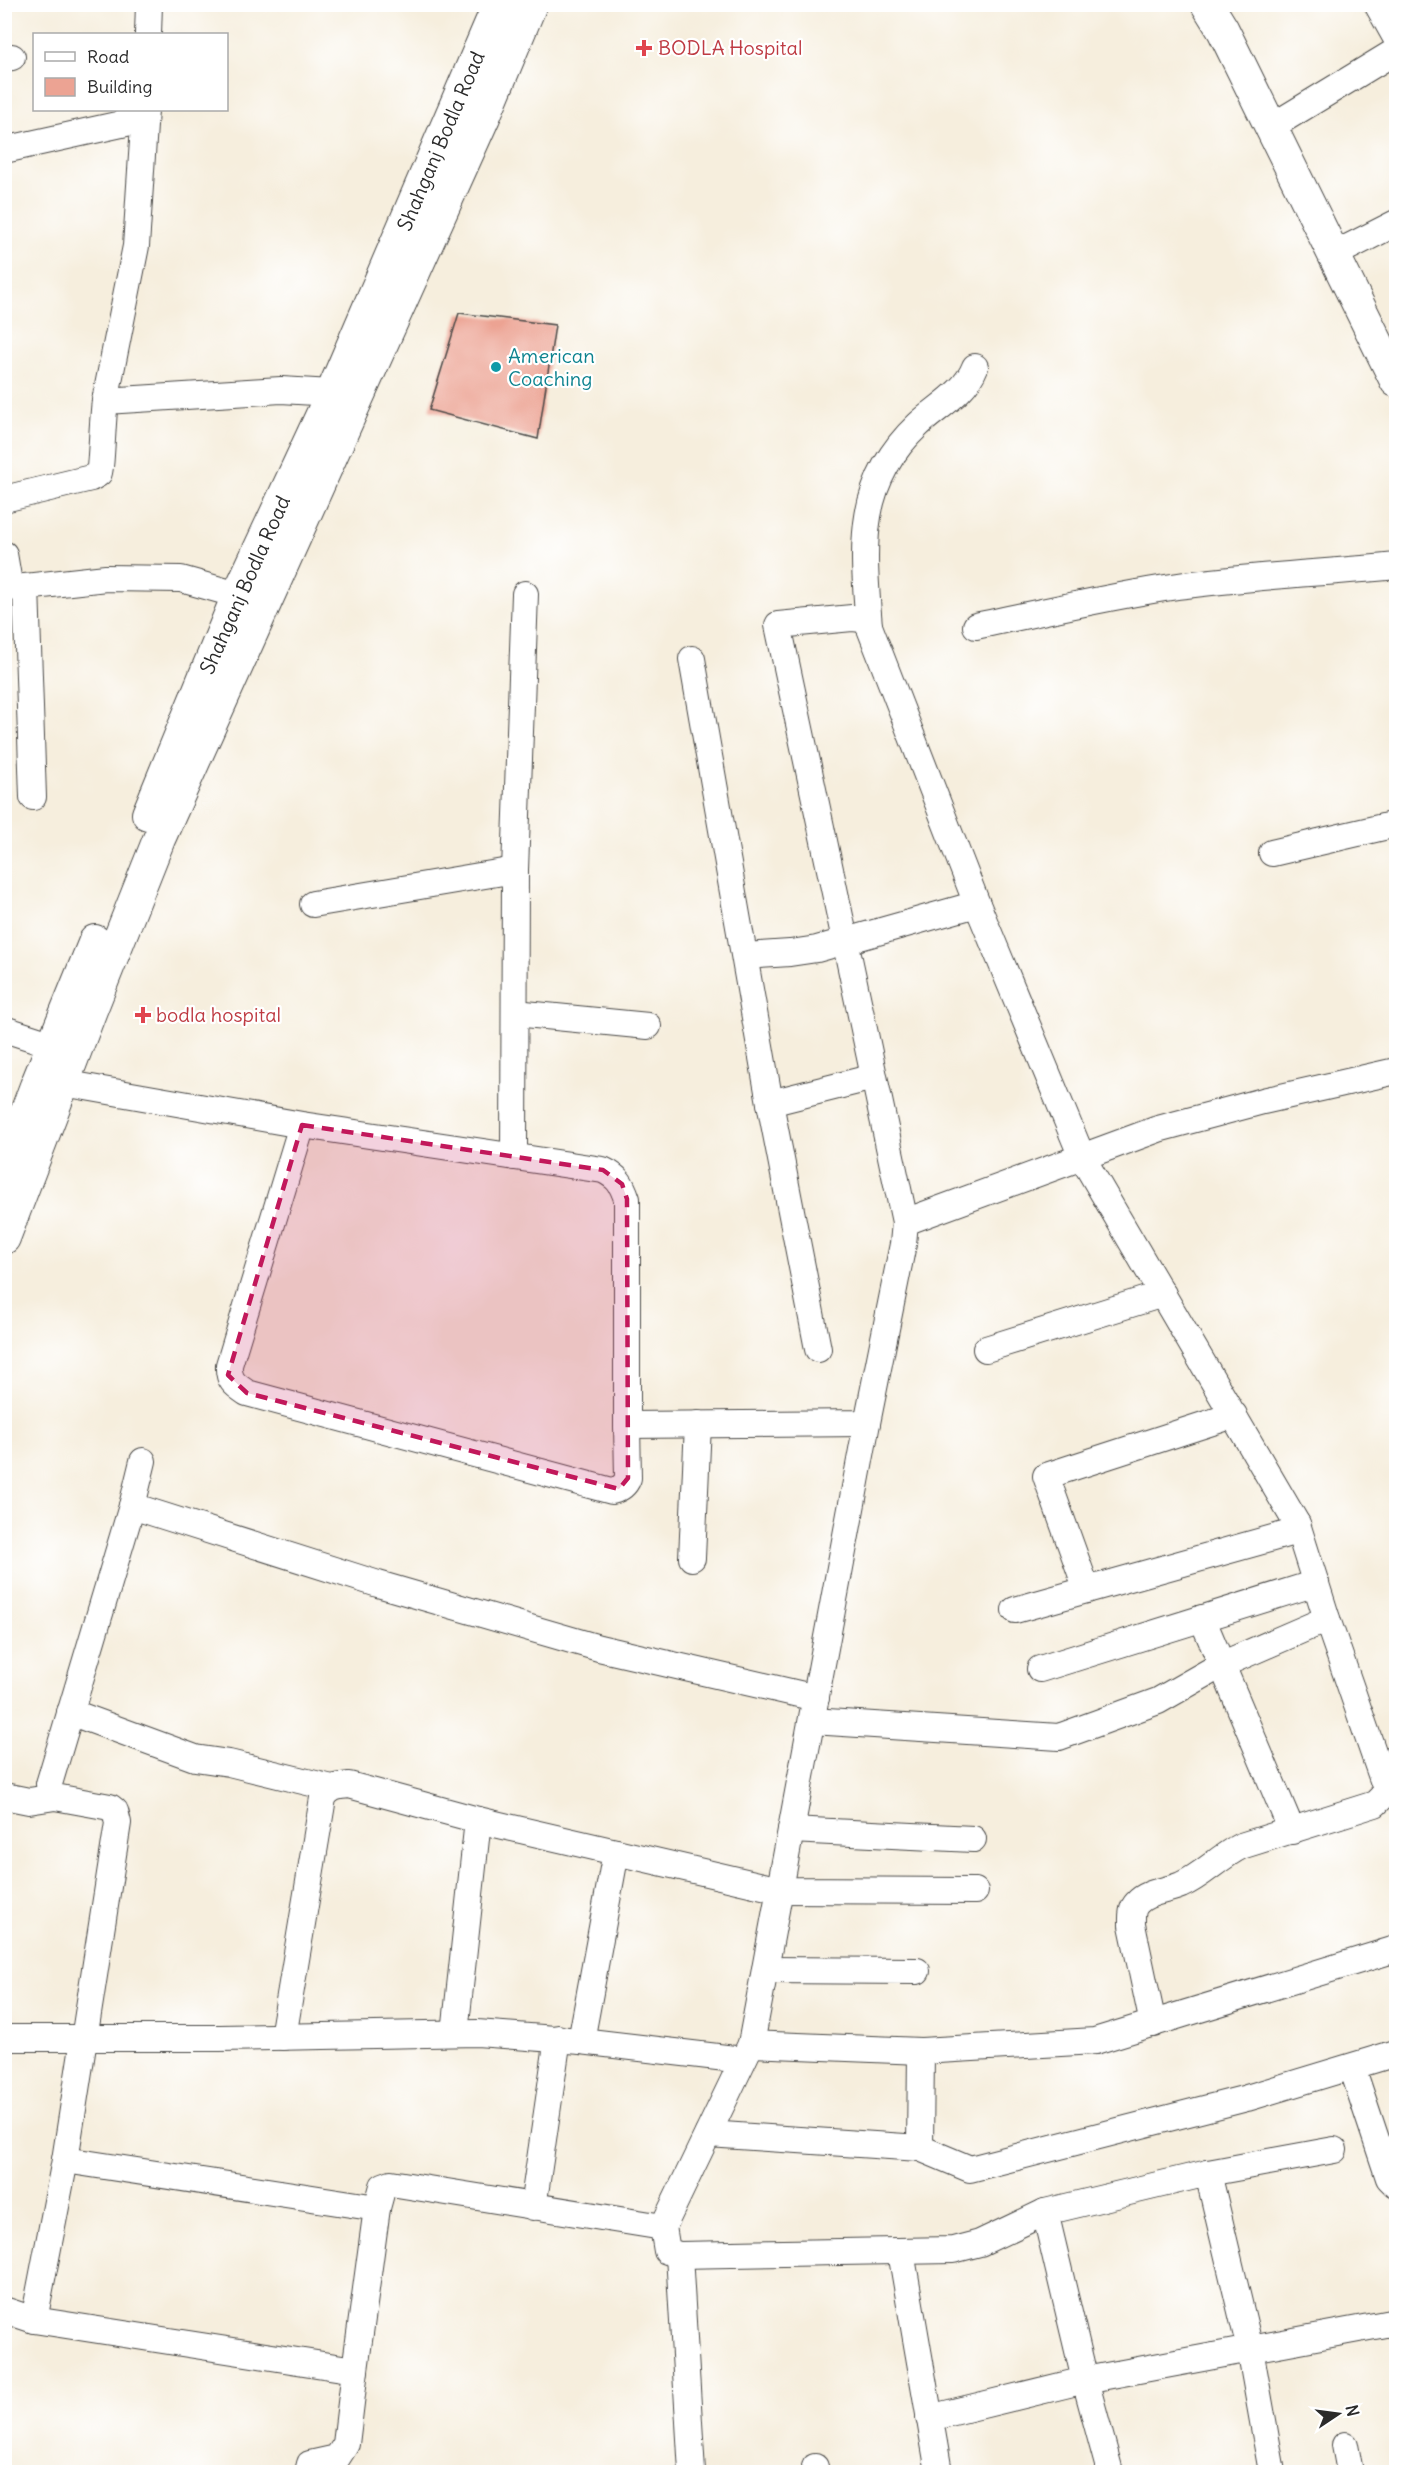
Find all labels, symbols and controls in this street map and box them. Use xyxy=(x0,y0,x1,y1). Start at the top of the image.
legend xyxy=(33,33,228,111)
place label: BODLA Hospital xyxy=(658,35,802,60)
marker: BODLA Hospital xyxy=(635,39,653,57)
text: Road xyxy=(87,45,130,68)
street label: Shahganj Bodla Road xyxy=(391,47,490,234)
text: Building xyxy=(87,75,152,98)
place label: American Coaching xyxy=(508,343,595,391)
marker: American Coaching xyxy=(489,360,503,374)
street label: Shahganj Bodla Road xyxy=(194,491,295,678)
place label: bodla hospital xyxy=(156,1002,281,1027)
marker: bodla hospital xyxy=(134,1006,152,1024)
north arrow xyxy=(1308,2384,1368,2444)
text: N xyxy=(1342,2403,1364,2418)

